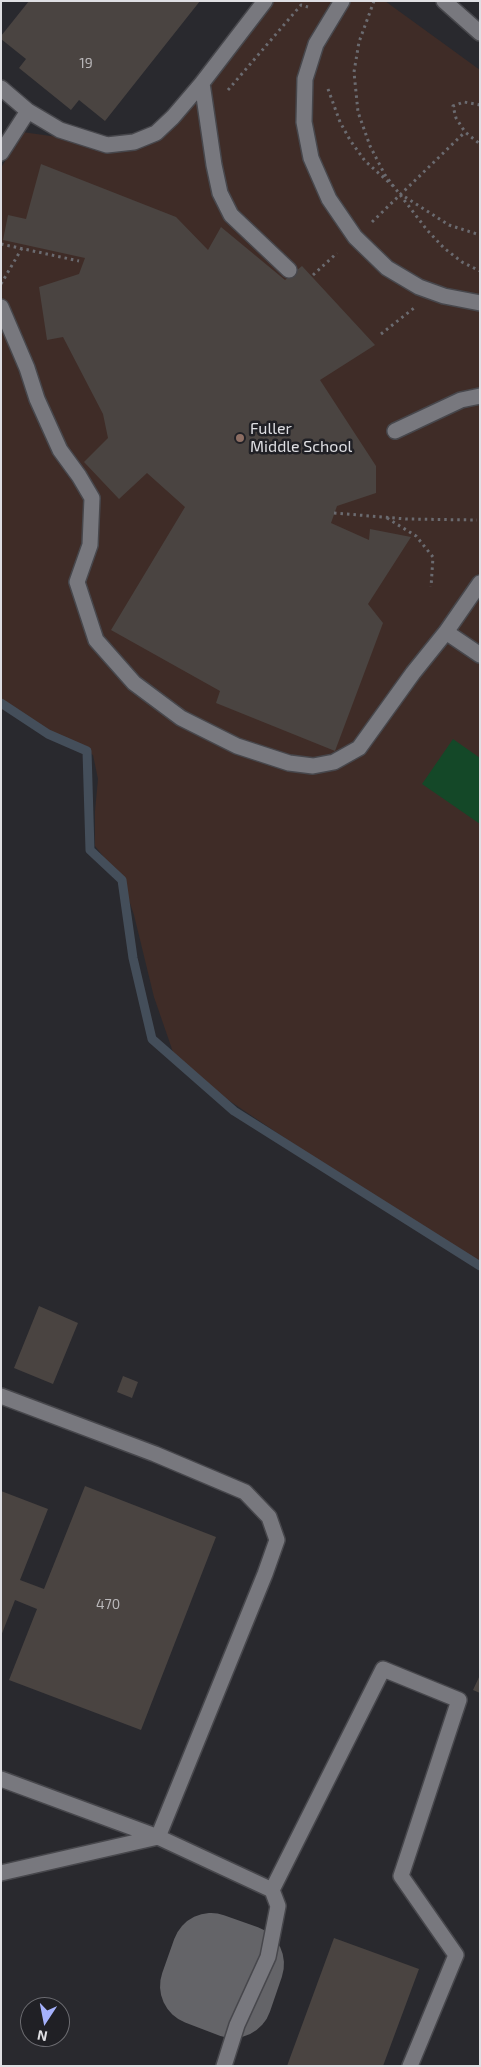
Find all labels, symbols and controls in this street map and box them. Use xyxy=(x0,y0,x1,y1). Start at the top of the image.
house number: 19 xyxy=(79,55,93,71)
place label: Fuller Middle School xyxy=(250,419,352,457)
marker: Fuller Middle School xyxy=(234,432,246,444)
house number: 470 xyxy=(96,1596,120,1612)
north arrow xyxy=(20,1997,70,2047)
text: N xyxy=(36,2027,49,2046)

